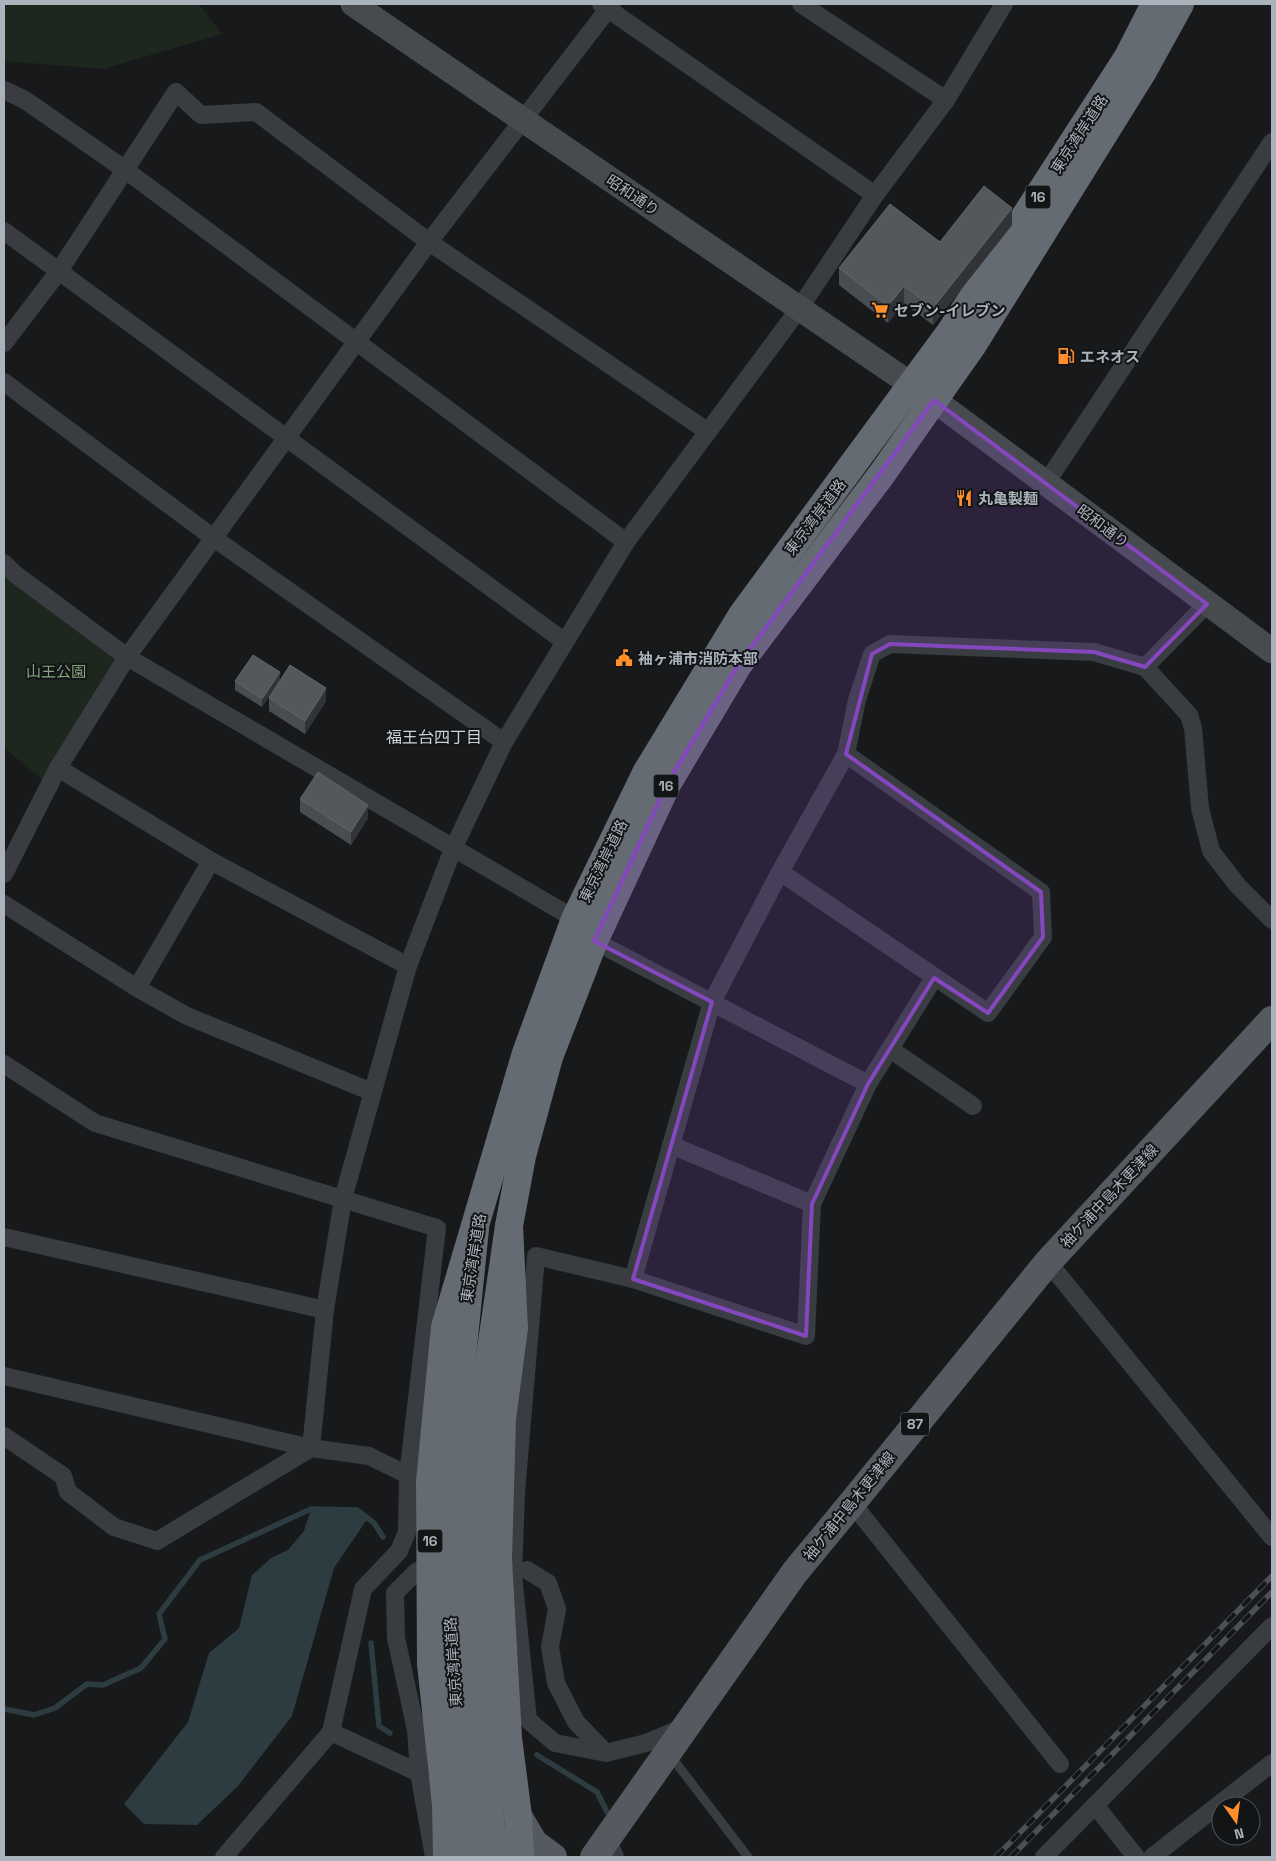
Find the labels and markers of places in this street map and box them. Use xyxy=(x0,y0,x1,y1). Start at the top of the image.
supermarket icon: セブン-イレブン xyxy=(870,300,890,320)
place label: セブン-イレブン xyxy=(894,301,1005,320)
fuel station icon: エネオス xyxy=(1056,346,1076,366)
place label: エネオス xyxy=(1080,347,1140,366)
restaurant icon: 丸亀製麺 xyxy=(954,488,974,508)
place label: 丸亀製麺 xyxy=(978,489,1038,508)
public building icon: 袖ヶ浦市消防本部 xyxy=(614,648,634,668)
place label: 袖ヶ浦市消防本部 xyxy=(638,649,758,668)

